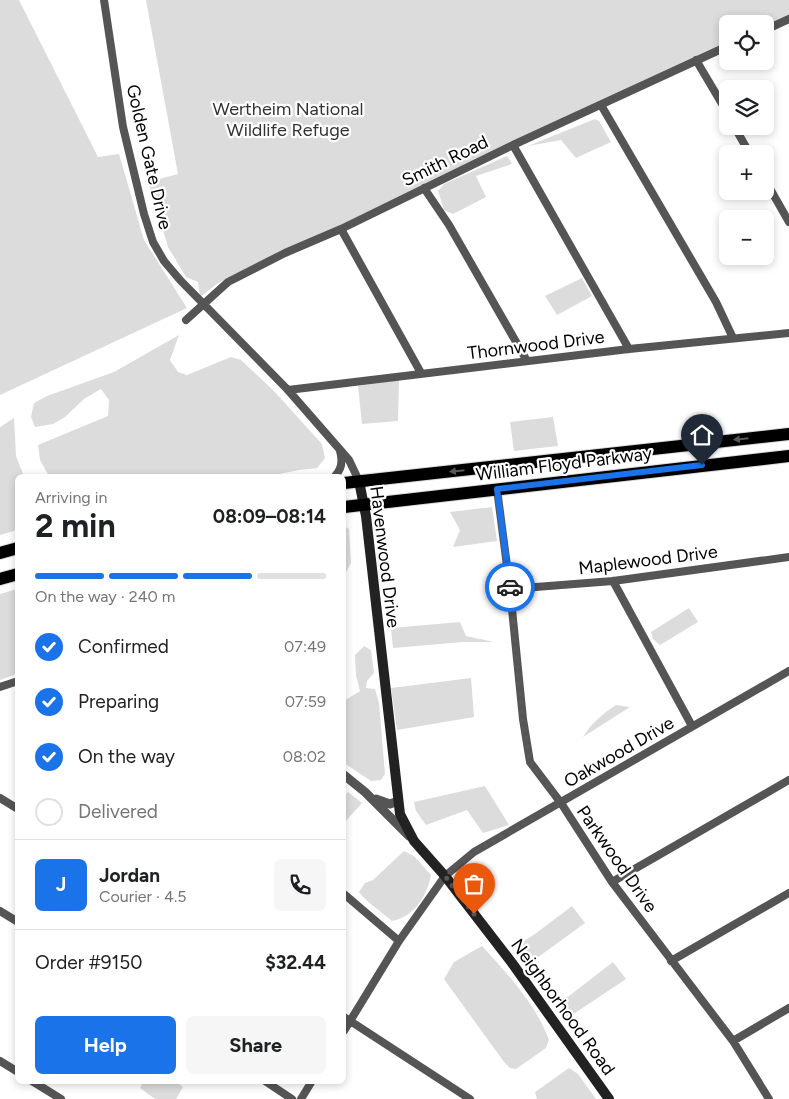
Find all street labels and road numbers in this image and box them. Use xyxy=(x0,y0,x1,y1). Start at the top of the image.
street label: Golden Gate Drive xyxy=(122,82,176,232)
street label: Smith Road xyxy=(398,131,492,191)
street label: Thornwood Drive xyxy=(466,326,606,364)
street label: William Floyd Parkway xyxy=(475,442,654,486)
street label: Havenwood Drive xyxy=(365,485,405,629)
street label: Maplewood Drive xyxy=(577,541,719,579)
street label: Oakwood Drive xyxy=(560,712,678,792)
street label: Parkwood Drive xyxy=(572,801,662,917)
street label: Neighborhood Road xyxy=(506,935,620,1079)

